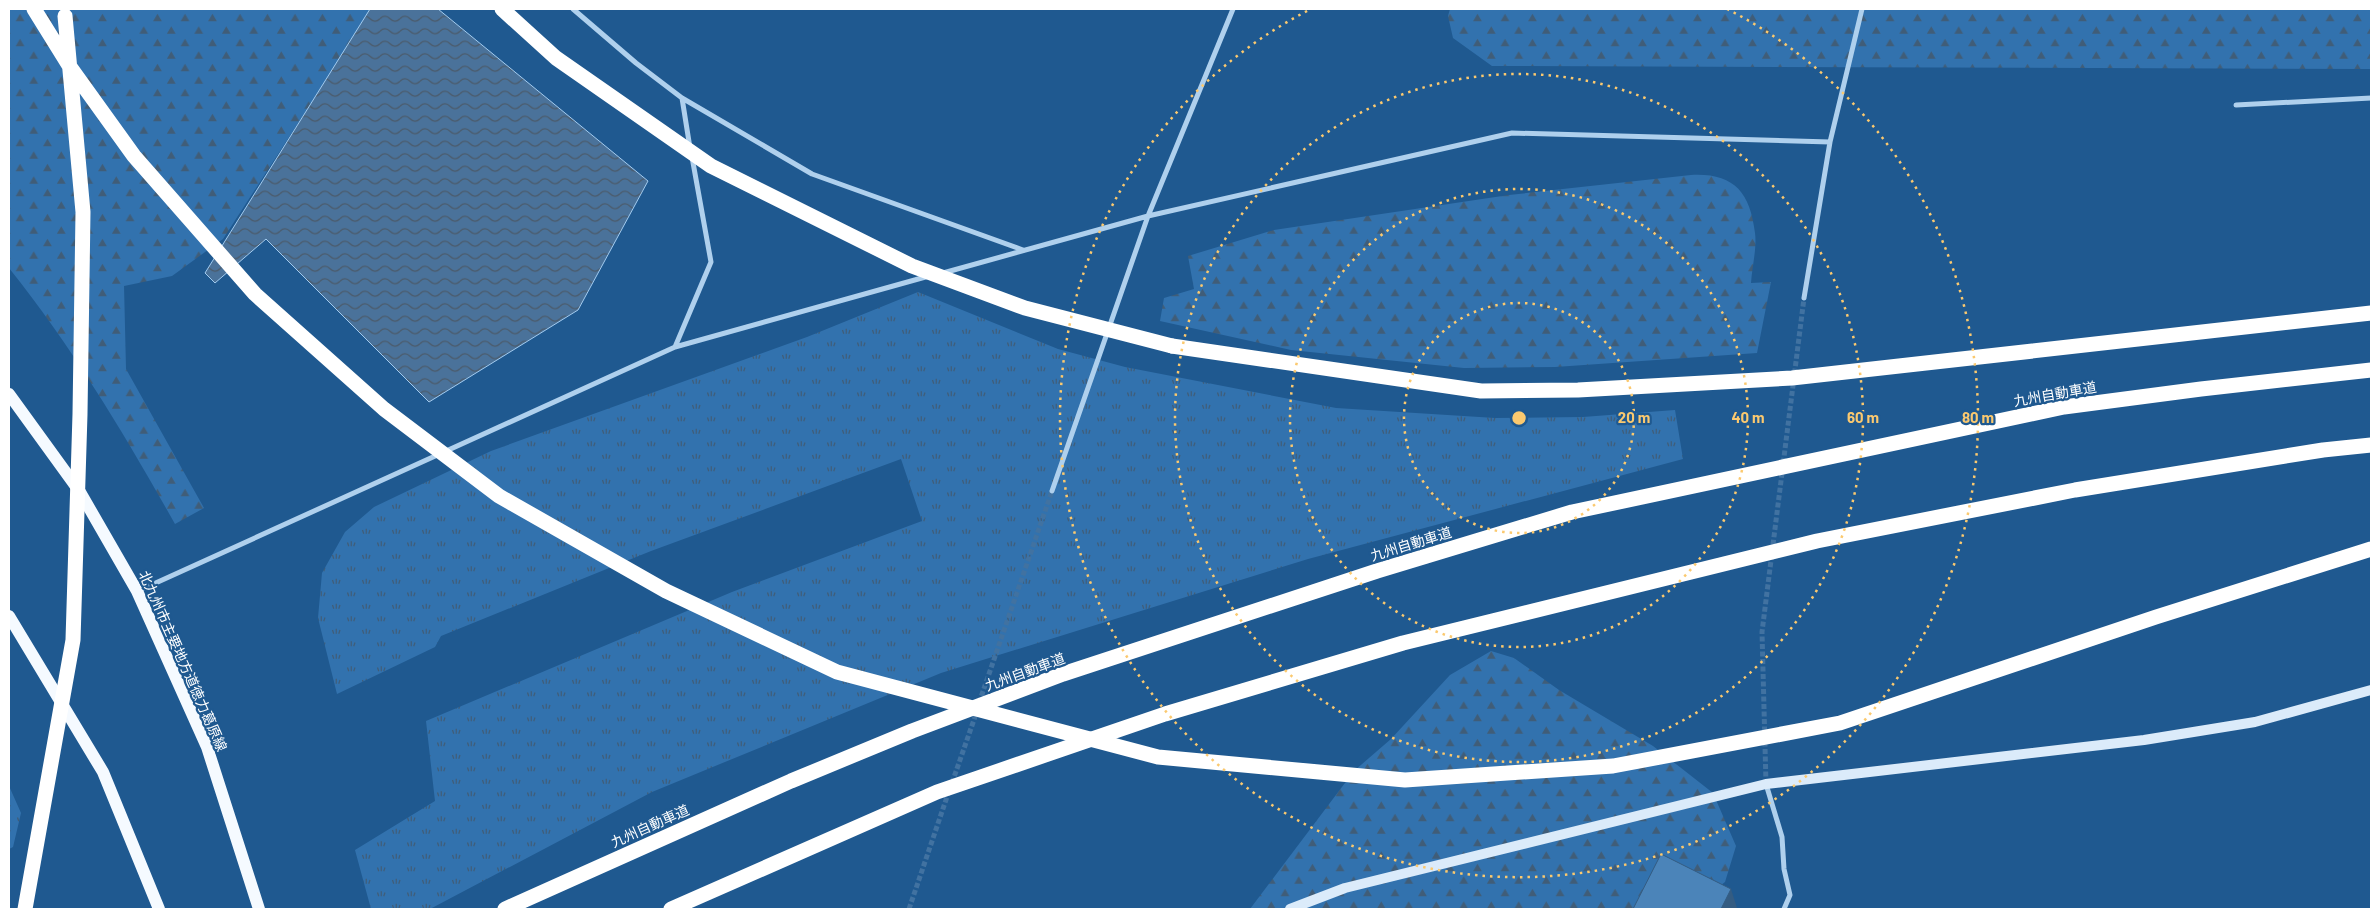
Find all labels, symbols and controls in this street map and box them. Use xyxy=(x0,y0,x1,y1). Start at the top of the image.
street label: 九州自動車道 xyxy=(2012,378,2098,409)
text: 20 m xyxy=(1618,408,1650,426)
text: 40 m xyxy=(1731,408,1765,426)
text: 60 m xyxy=(1847,408,1879,426)
text: 80 m xyxy=(1962,408,1994,426)
centre of rings xyxy=(1510,409,1528,427)
street label: 九州自動車道 xyxy=(1368,523,1454,564)
street label: 北九州市主要地方道徳力葛原線 xyxy=(136,568,231,754)
street label: 九州自動車道 xyxy=(982,649,1067,694)
street label: 九州自動車道 xyxy=(608,801,692,850)

